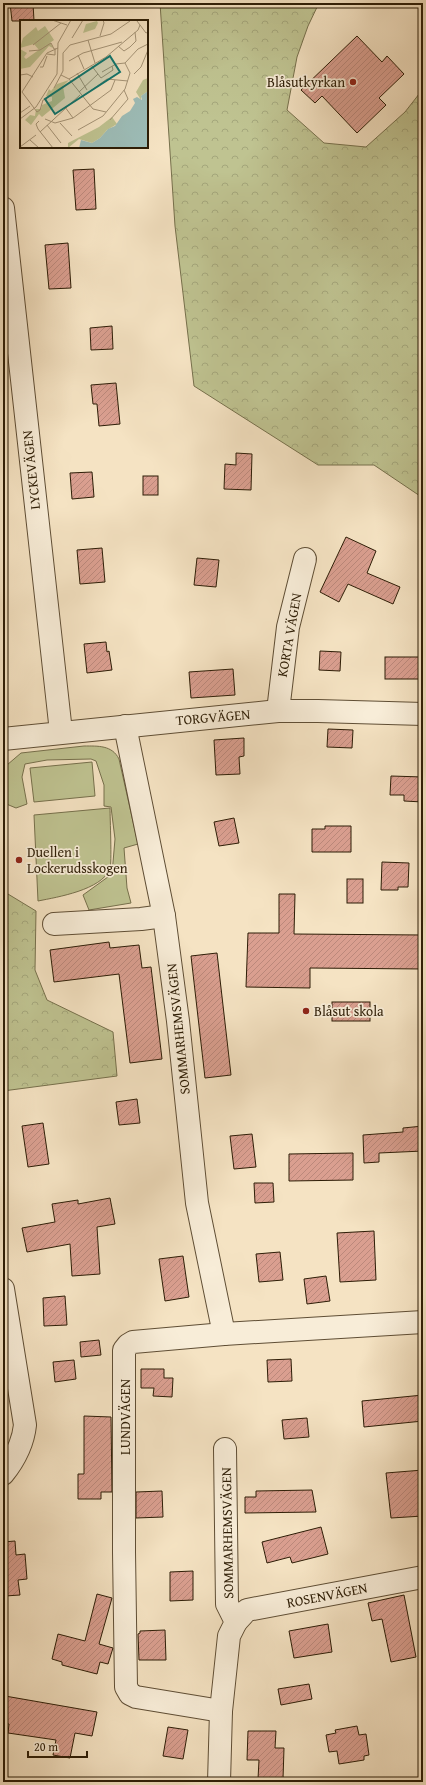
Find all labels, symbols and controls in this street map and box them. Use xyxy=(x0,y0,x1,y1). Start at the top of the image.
inset map xyxy=(20,20,148,148)
place label: Blåsutkyrkan xyxy=(267,72,345,92)
marker: Blåsutkyrkan xyxy=(348,77,358,87)
street label: LYCKEVÄGEN xyxy=(17,429,45,511)
street label: KORTA VÄGEN xyxy=(272,591,306,679)
street label: TORGVÄGEN xyxy=(175,704,251,730)
place label: Duellen i Lockerudsskogen xyxy=(27,842,128,878)
marker: Duellen i Lockerudsskogen xyxy=(14,855,24,865)
street label: SOMMARHEMSVÄGEN xyxy=(161,962,195,1096)
place label: Blåsut skola xyxy=(314,1001,384,1021)
marker: Blåsut skola xyxy=(301,1006,311,1016)
street label: LUNDVÄGEN xyxy=(115,1379,135,1455)
street label: SOMMARHEMSVÄGEN xyxy=(216,1467,238,1599)
street label: ROSENVÄGEN xyxy=(285,1577,369,1613)
scale bar xyxy=(28,1733,87,1759)
text: 20 m xyxy=(34,1738,58,1755)

